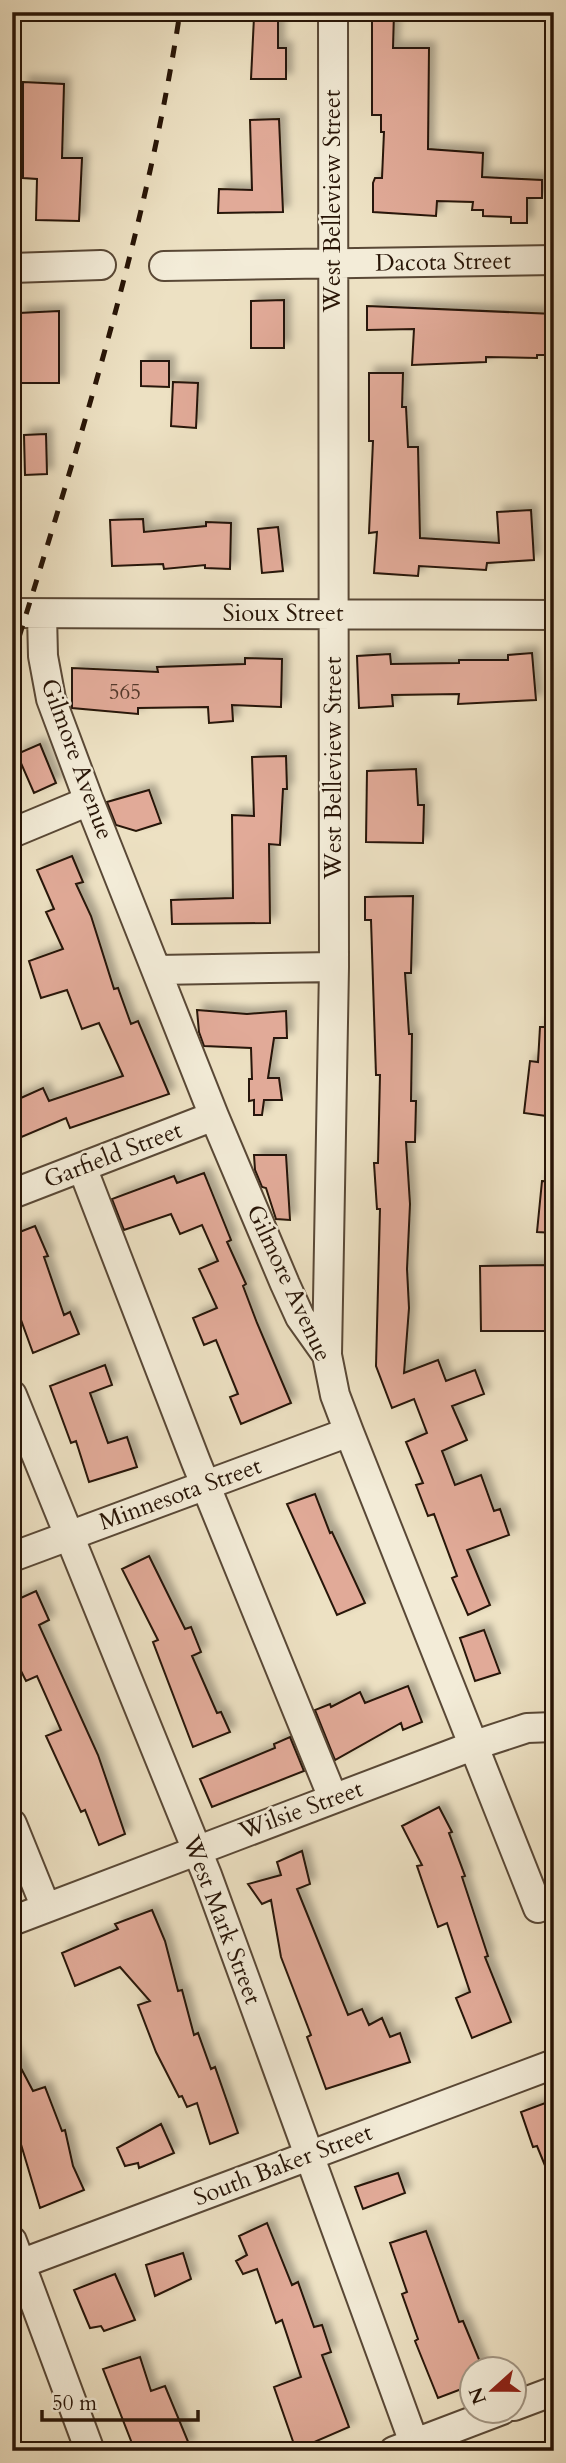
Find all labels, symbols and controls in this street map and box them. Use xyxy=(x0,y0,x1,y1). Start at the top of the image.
street label: West Belleview Street xyxy=(316,89,349,314)
street label: Dacota Street xyxy=(375,244,512,280)
street label: Sioux Street xyxy=(222,597,344,630)
street label: West Belleview Street xyxy=(317,656,350,881)
street label: Gilmore Avenue xyxy=(33,674,121,844)
house number: 565 xyxy=(109,678,141,707)
street label: Garfield Street xyxy=(39,1113,187,1196)
street label: Gilmore Avenue xyxy=(238,1199,340,1367)
street label: Minnesota Street xyxy=(94,1449,266,1539)
street label: Wilsie Street xyxy=(234,1772,368,1848)
street label: West Mark Street xyxy=(174,1830,269,2009)
street label: South Baker Street xyxy=(189,2116,377,2214)
north arrow xyxy=(458,2354,528,2424)
scale bar xyxy=(42,2379,198,2423)
text: N xyxy=(463,2383,493,2408)
text: 50 m xyxy=(52,2389,97,2418)

